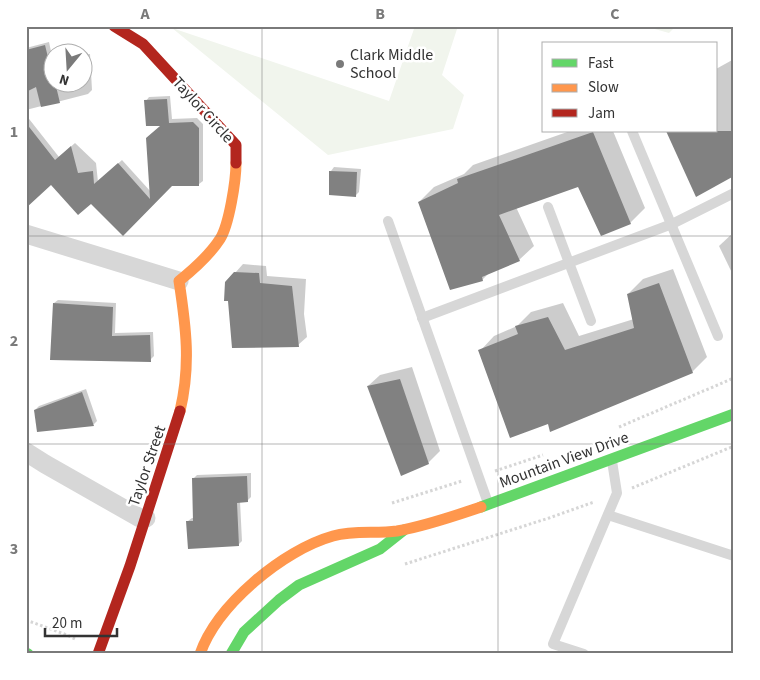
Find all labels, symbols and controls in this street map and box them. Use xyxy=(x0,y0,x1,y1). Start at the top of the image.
text: A xyxy=(139,3,150,25)
text: B xyxy=(375,3,385,25)
text: C xyxy=(610,3,620,25)
north arrow xyxy=(42,42,92,92)
legend xyxy=(542,42,718,132)
place label: Clark Middle School xyxy=(350,44,433,84)
text: Fast xyxy=(588,53,614,74)
marker: Clark Middle School xyxy=(334,58,346,70)
text: N xyxy=(57,68,72,90)
street label: Taylor Circle xyxy=(167,72,239,148)
text: Slow xyxy=(588,77,619,98)
text: Jam xyxy=(588,103,615,124)
text: 1 xyxy=(10,121,18,143)
text: 2 xyxy=(10,330,18,352)
street label: Taylor Street xyxy=(123,422,171,510)
street label: Mountain View Drive xyxy=(496,426,632,494)
text: 3 xyxy=(10,538,18,560)
scale bar xyxy=(45,605,118,637)
text: 20 m xyxy=(52,613,82,634)

